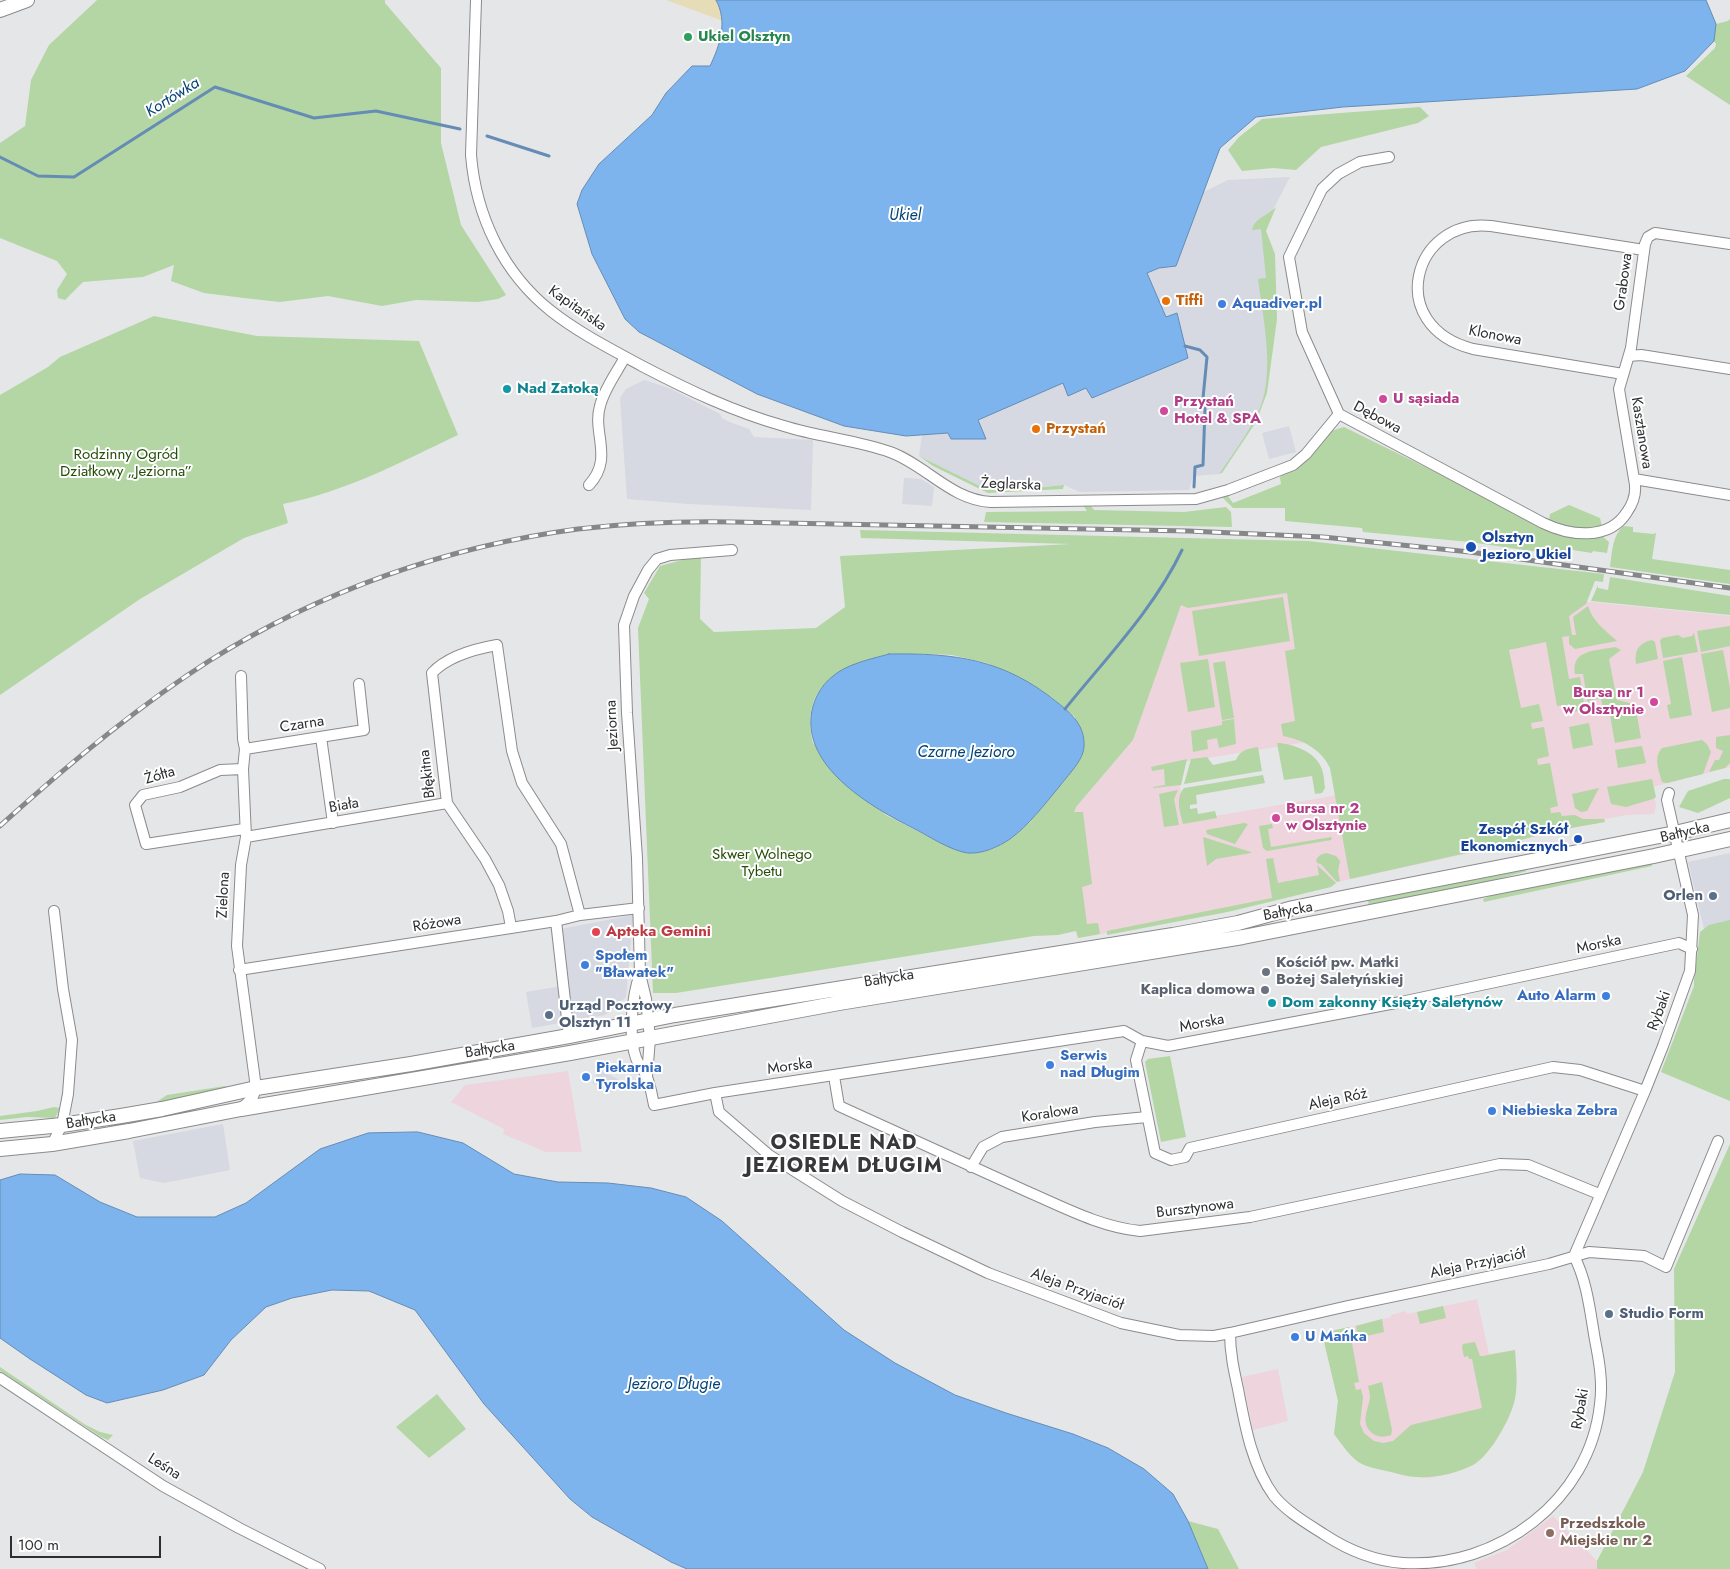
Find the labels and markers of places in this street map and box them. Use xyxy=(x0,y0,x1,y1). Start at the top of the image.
place label: Ukiel Olsztyn xyxy=(698,28,791,46)
marker: Ukiel Olsztyn xyxy=(682,31,694,43)
place label: Tiffi xyxy=(1176,292,1203,310)
marker: Tiffi xyxy=(1160,295,1172,307)
place label: Aquadiver.pl xyxy=(1232,295,1322,313)
marker: Aquadiver.pl xyxy=(1216,298,1228,310)
place label: Nad Zatoką xyxy=(517,380,599,398)
marker: Nad Zatoką xyxy=(501,383,513,395)
place label: U sąsiada xyxy=(1393,390,1459,408)
place label: Przystań Hotel & SPA xyxy=(1174,393,1261,428)
marker: U sąsiada xyxy=(1377,393,1389,405)
marker: Przystań Hotel & SPA xyxy=(1158,405,1170,417)
place label: Przystań xyxy=(1046,420,1106,438)
marker: Przystań xyxy=(1030,423,1042,435)
place label: Olsztyn Jezioro Ukiel xyxy=(1482,529,1571,564)
marker: Olsztyn Jezioro Ukiel xyxy=(1464,540,1478,554)
place label: Bursa nr 1 w Olsztynie xyxy=(1563,684,1644,719)
marker: Bursa nr 1 w Olsztynie xyxy=(1648,696,1660,708)
place label: Bursa nr 2 w Olsztynie xyxy=(1286,800,1367,835)
marker: Bursa nr 2 w Olsztynie xyxy=(1270,812,1282,824)
place label: Zespół Szkół Ekonomicznych xyxy=(1460,821,1568,856)
marker: Zespół Szkół Ekonomicznych xyxy=(1572,833,1584,845)
place label: Orlen xyxy=(1663,887,1703,905)
marker: Orlen xyxy=(1707,890,1719,902)
place label: Apteka Gemini xyxy=(606,923,711,941)
marker: Apteka Gemini xyxy=(590,926,602,938)
place label: Społem "Bławatek" xyxy=(595,947,674,982)
place label: Kościół pw. Matki Bożej Saletyńskiej xyxy=(1276,954,1403,989)
marker: Społem "Bławatek" xyxy=(579,959,591,971)
marker: Kościół pw. Matki Bożej Saletyńskiej xyxy=(1260,966,1272,978)
place label: Kaplica domowa xyxy=(1140,981,1255,999)
marker: Kaplica domowa xyxy=(1259,984,1271,996)
place label: Auto Alarm xyxy=(1517,987,1596,1005)
marker: Auto Alarm xyxy=(1600,990,1612,1002)
place label: Dom zakonny Księży Saletynów xyxy=(1282,994,1503,1012)
place label: Urząd Pocztowy Olsztyn 11 xyxy=(559,997,672,1032)
marker: Dom zakonny Księży Saletynów xyxy=(1266,997,1278,1009)
marker: Urząd Pocztowy Olsztyn 11 xyxy=(543,1009,555,1021)
place label: Serwis nad Długim xyxy=(1060,1047,1140,1082)
place label: Piekarnia Tyrolska xyxy=(596,1059,662,1094)
marker: Serwis nad Długim xyxy=(1044,1059,1056,1071)
marker: Piekarnia Tyrolska xyxy=(580,1071,592,1083)
place label: Niebieska Zebra xyxy=(1502,1102,1618,1120)
marker: Niebieska Zebra xyxy=(1486,1105,1498,1117)
place label: Studio Form xyxy=(1619,1305,1704,1323)
marker: Studio Form xyxy=(1603,1308,1615,1320)
place label: U Mańka xyxy=(1305,1328,1367,1346)
marker: U Mańka xyxy=(1289,1331,1301,1343)
place label: Przedszkole Miejskie nr 2 xyxy=(1560,1515,1652,1550)
marker: Przedszkole Miejskie nr 2 xyxy=(1544,1527,1556,1539)

